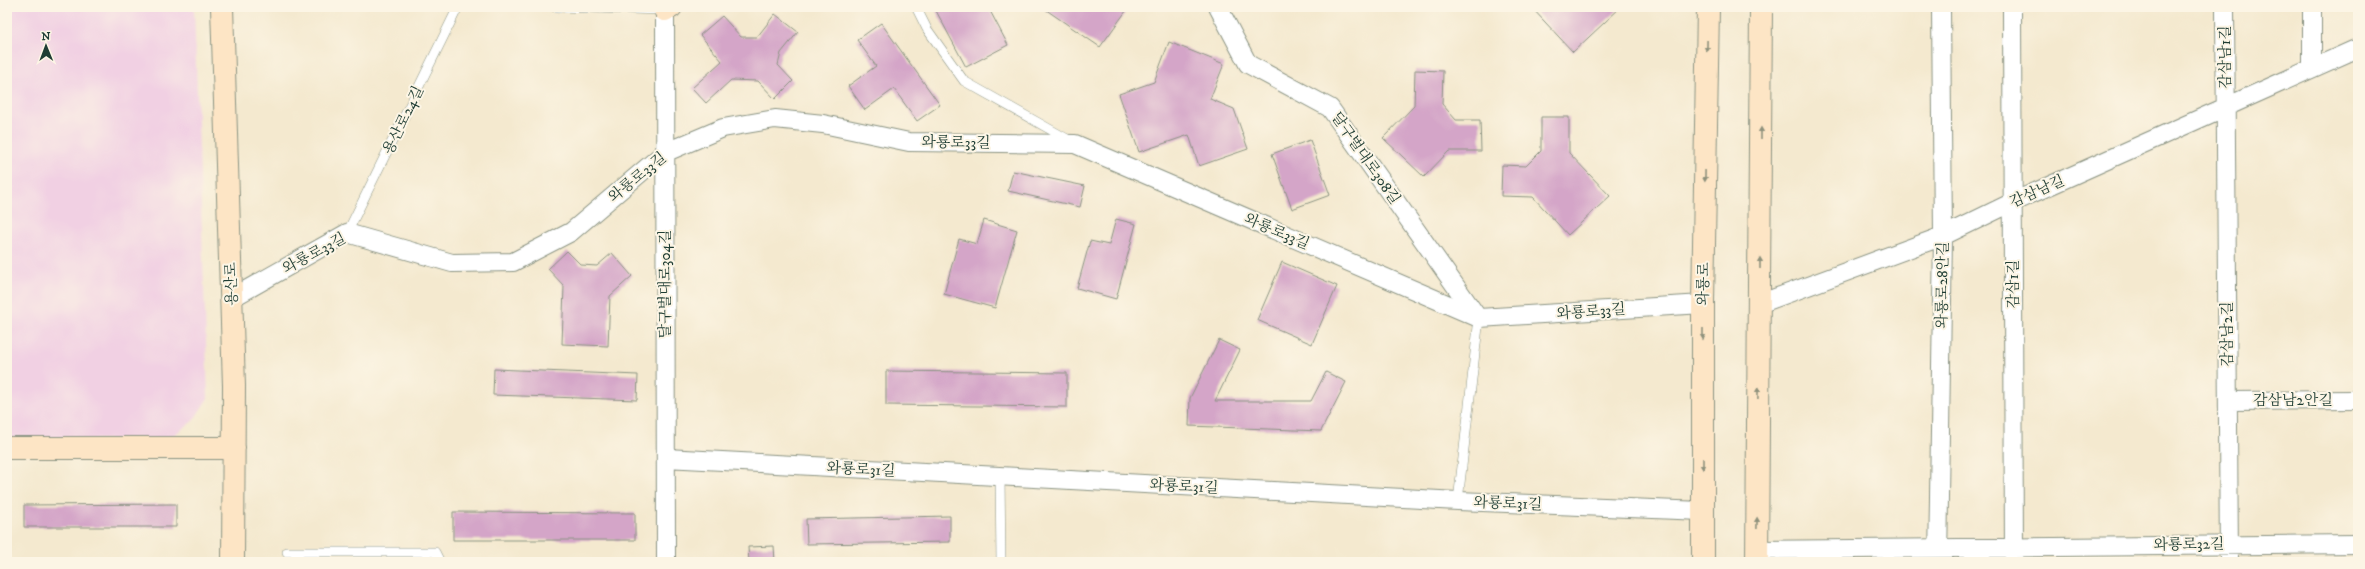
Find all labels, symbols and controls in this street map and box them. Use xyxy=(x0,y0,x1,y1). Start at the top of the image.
street label: 감삼남1길 xyxy=(2216,25,2235,89)
north arrow xyxy=(26,26,66,66)
text: N xyxy=(41,30,50,44)
one-way arrow xyxy=(1704,40,1710,53)
street label: 용산로24길 xyxy=(379,83,428,158)
street label: 달구벌대로308길 xyxy=(1327,109,1404,208)
one-way arrow xyxy=(1757,127,1764,139)
street label: 와룡로33길 xyxy=(921,132,991,153)
street label: 와룡로33길 xyxy=(604,148,670,207)
one-way arrow xyxy=(1702,170,1708,183)
street label: 감삼남길 xyxy=(2007,171,2068,212)
street label: 와룡로33길 xyxy=(1241,209,1312,254)
street label: 와룡로33길 xyxy=(279,229,349,278)
street label: 달구벌대로304길 xyxy=(656,229,675,339)
street label: 와룡로28안길 xyxy=(1932,241,1953,329)
one-way arrow xyxy=(1757,256,1763,269)
street label: 감삼1길 xyxy=(2004,260,2023,308)
street label: 용산로 xyxy=(221,261,242,306)
street label: 와룡로 xyxy=(1694,262,1713,306)
street label: 와룡로33길 xyxy=(1556,300,1626,323)
street label: 감삼남2길 xyxy=(2218,301,2237,367)
one-way arrow xyxy=(1700,328,1706,341)
one-way arrow xyxy=(1755,387,1762,399)
street label: 감삼남2안길 xyxy=(2253,391,2333,410)
street label: 와룡로31길 xyxy=(826,458,896,481)
one-way arrow xyxy=(1699,458,1706,470)
street label: 와룡로31길 xyxy=(1149,475,1219,498)
street label: 와룡로31길 xyxy=(1473,493,1543,514)
one-way arrow xyxy=(1754,516,1760,529)
street label: 와룡로32길 xyxy=(2153,534,2225,555)

